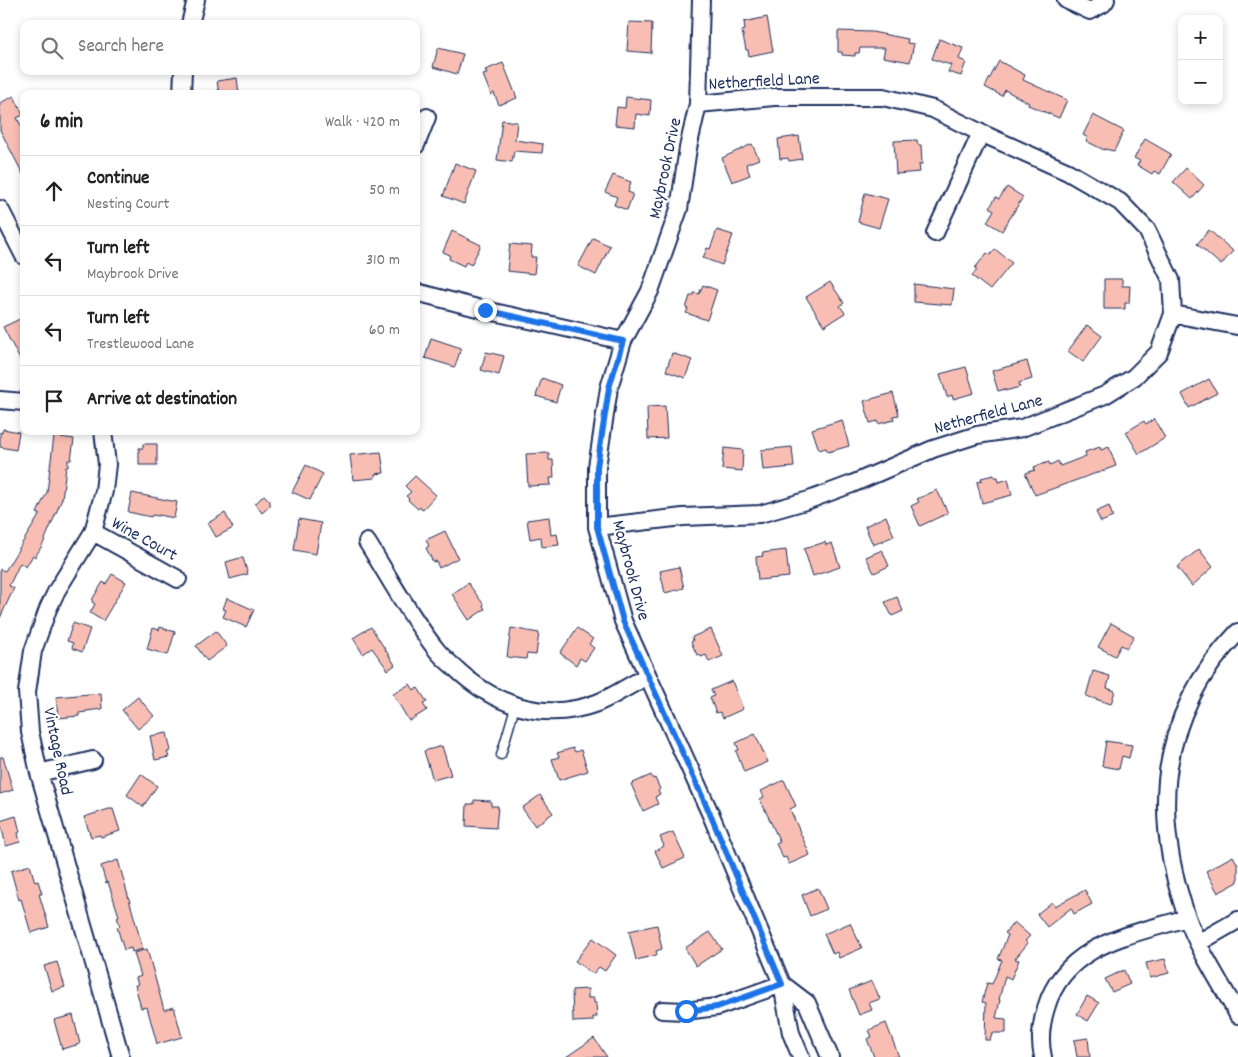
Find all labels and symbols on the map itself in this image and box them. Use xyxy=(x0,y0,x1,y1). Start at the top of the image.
street label: Netherfield Lane xyxy=(708,67,820,98)
street label: Maybrook Drive xyxy=(644,115,689,221)
route end xyxy=(474,299,497,322)
street label: Netherfield Lane xyxy=(932,389,1046,442)
street label: Wine Court xyxy=(106,512,182,569)
street label: Maybrook Drive xyxy=(604,518,655,624)
street label: Vintage Road xyxy=(35,705,78,798)
route start xyxy=(675,1000,698,1023)

